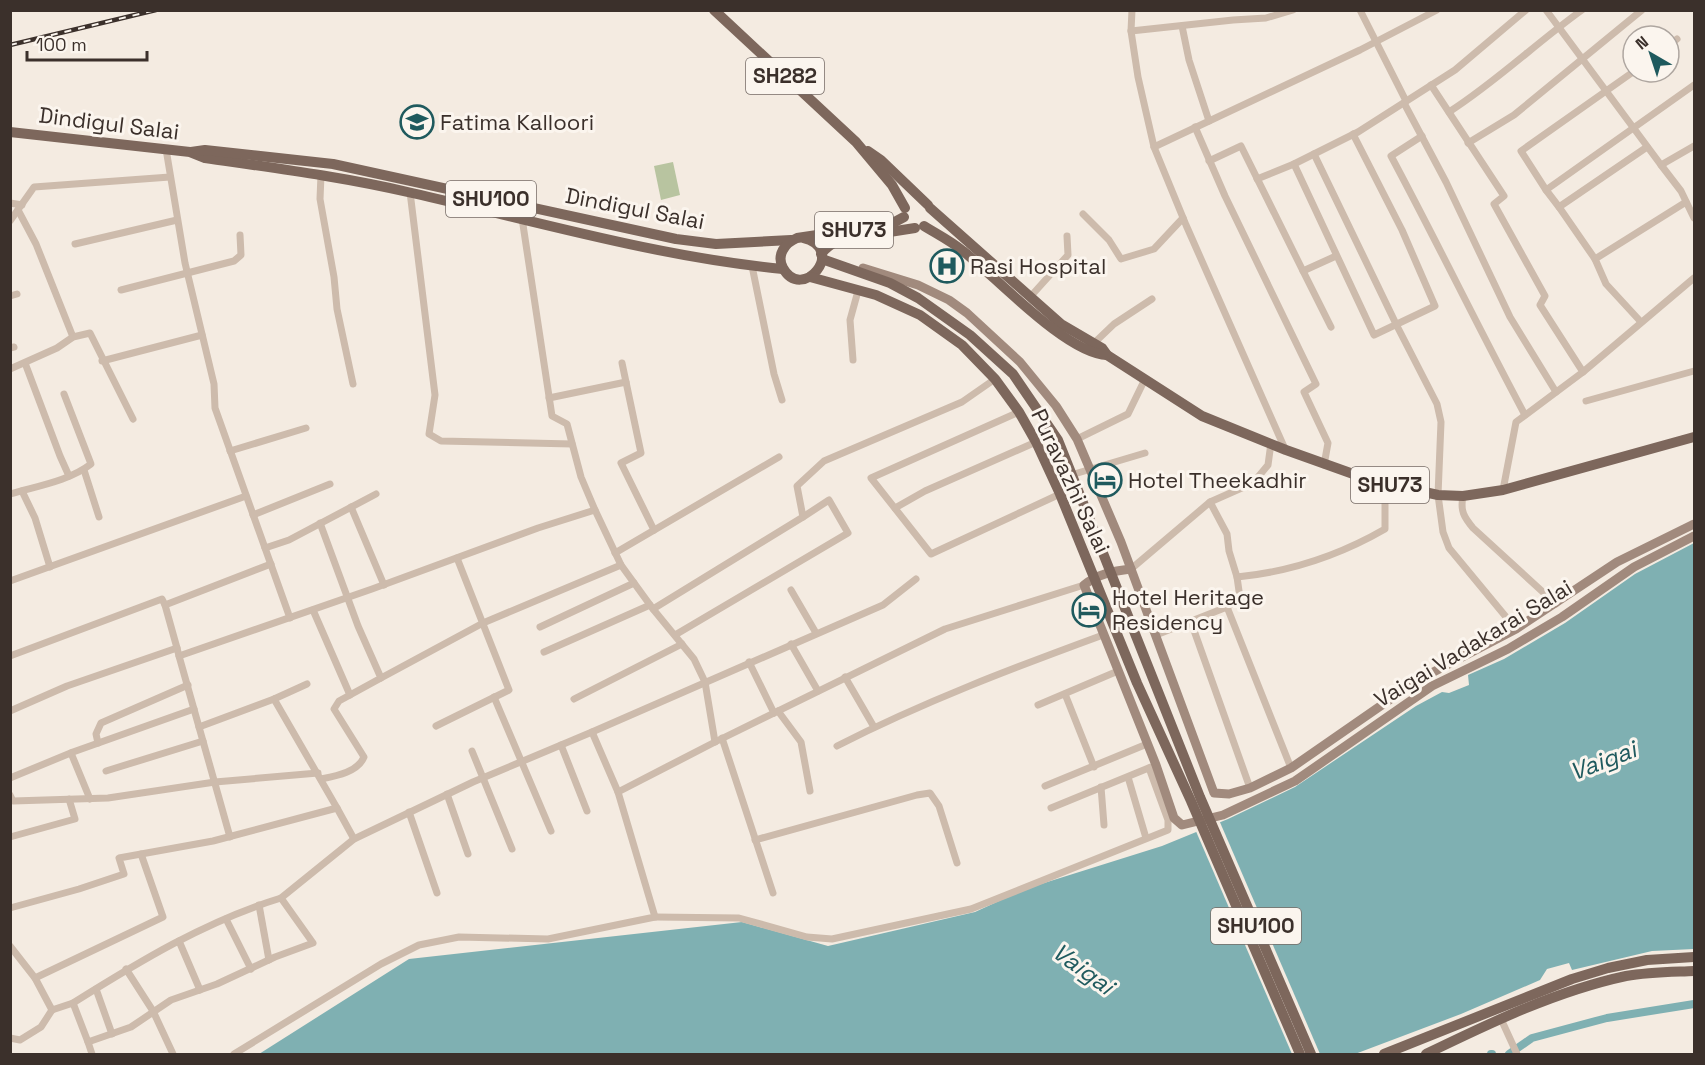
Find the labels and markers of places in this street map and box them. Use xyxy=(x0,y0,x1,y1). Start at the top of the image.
school or university icon: Fatima Kalloori xyxy=(399,104,435,140)
place label: Fatima Kalloori xyxy=(440,108,594,136)
hospital icon: Rasi Hospital xyxy=(929,248,965,284)
place label: Rasi Hospital xyxy=(970,252,1106,280)
hotel icon: Hotel Theekadhir xyxy=(1087,462,1123,498)
place label: Hotel Theekadhir xyxy=(1128,466,1307,494)
place label: Hotel Heritage Residency xyxy=(1112,583,1264,636)
hotel icon: Hotel Heritage Residency xyxy=(1071,592,1107,628)

